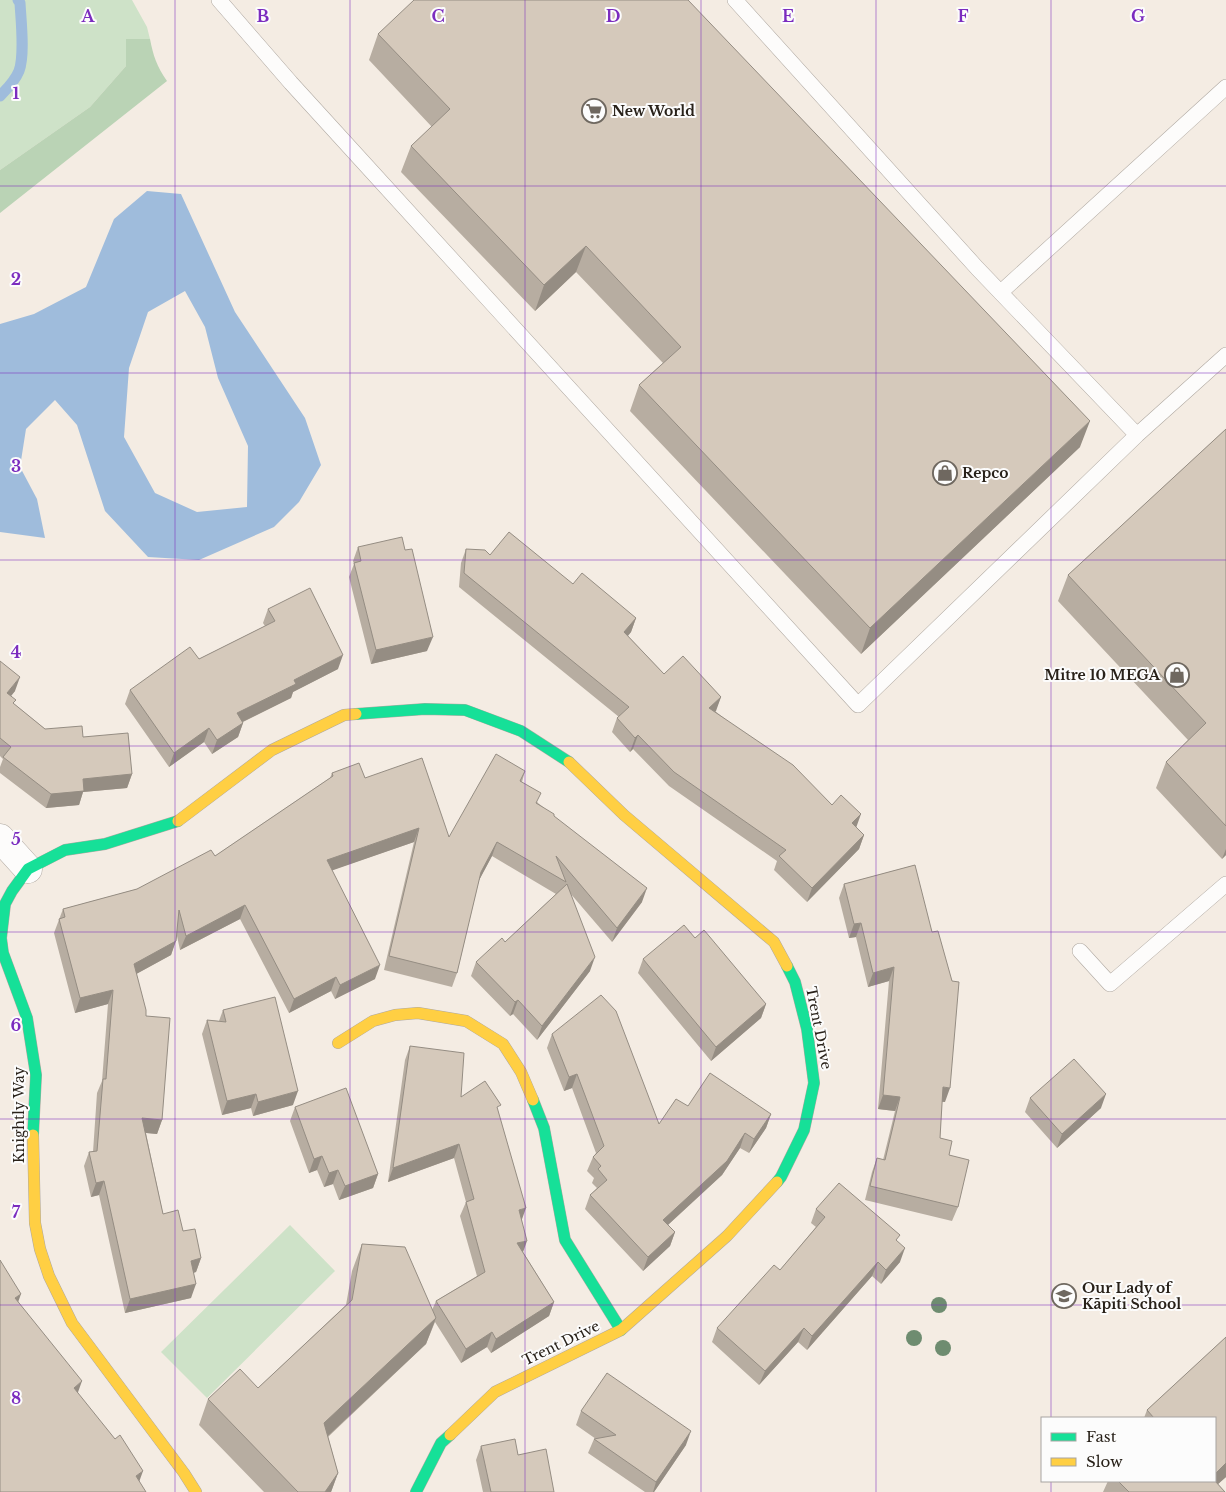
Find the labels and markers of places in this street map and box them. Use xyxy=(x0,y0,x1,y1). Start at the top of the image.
supermarket icon: New World xyxy=(581,98,607,124)
place label: New World xyxy=(612,102,695,120)
shop icon: Repco xyxy=(932,460,958,486)
place label: Repco xyxy=(962,464,1008,482)
shop icon: Mitre 10 MEGA xyxy=(1164,662,1190,688)
place label: Mitre 10 MEGA xyxy=(1044,666,1161,684)
place label: Our Lady of Kāpiti School xyxy=(1082,1279,1181,1313)
school or university icon: Our Lady of Kāpiti School xyxy=(1051,1283,1077,1309)

